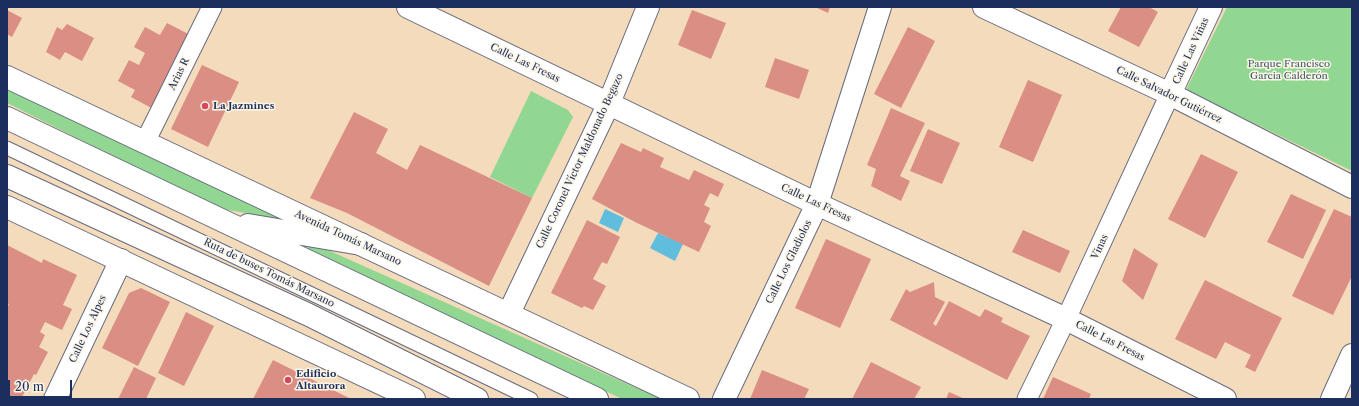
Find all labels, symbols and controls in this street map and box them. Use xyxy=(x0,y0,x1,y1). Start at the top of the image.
street label: Calle Las Viñas xyxy=(1170,16,1212,86)
street label: Calle Las Fresas xyxy=(488,41,562,85)
street label: Arias R xyxy=(166,56,192,92)
park label: Parque Francisco Garcia Calderón xyxy=(1248,58,1330,82)
street label: Calle Salvador Gutiérrez xyxy=(1114,64,1224,126)
street label: Calle Coronel Víctor Maldonado Begazo xyxy=(534,71,626,251)
place label: La Jazmines xyxy=(213,100,274,112)
marker: La Jazmines xyxy=(200,101,210,111)
street label: Calle Las Fresas xyxy=(779,181,853,225)
street label: Avenida Tomás Marsano xyxy=(293,208,403,268)
street label: Calle Los Gladiolos xyxy=(763,218,815,306)
street label: Vinas xyxy=(1089,233,1111,261)
street label: Ruta de buses Tomás Marsano xyxy=(202,236,336,310)
street label: Calle Los Alpes xyxy=(67,293,109,365)
street label: Calle Las Fresas xyxy=(1073,318,1147,364)
place label: Edificio Altaurora xyxy=(296,368,345,392)
scale bar xyxy=(10,372,74,398)
marker: Edificio Altaurora xyxy=(283,375,293,385)
text: 20 m xyxy=(15,379,44,394)

